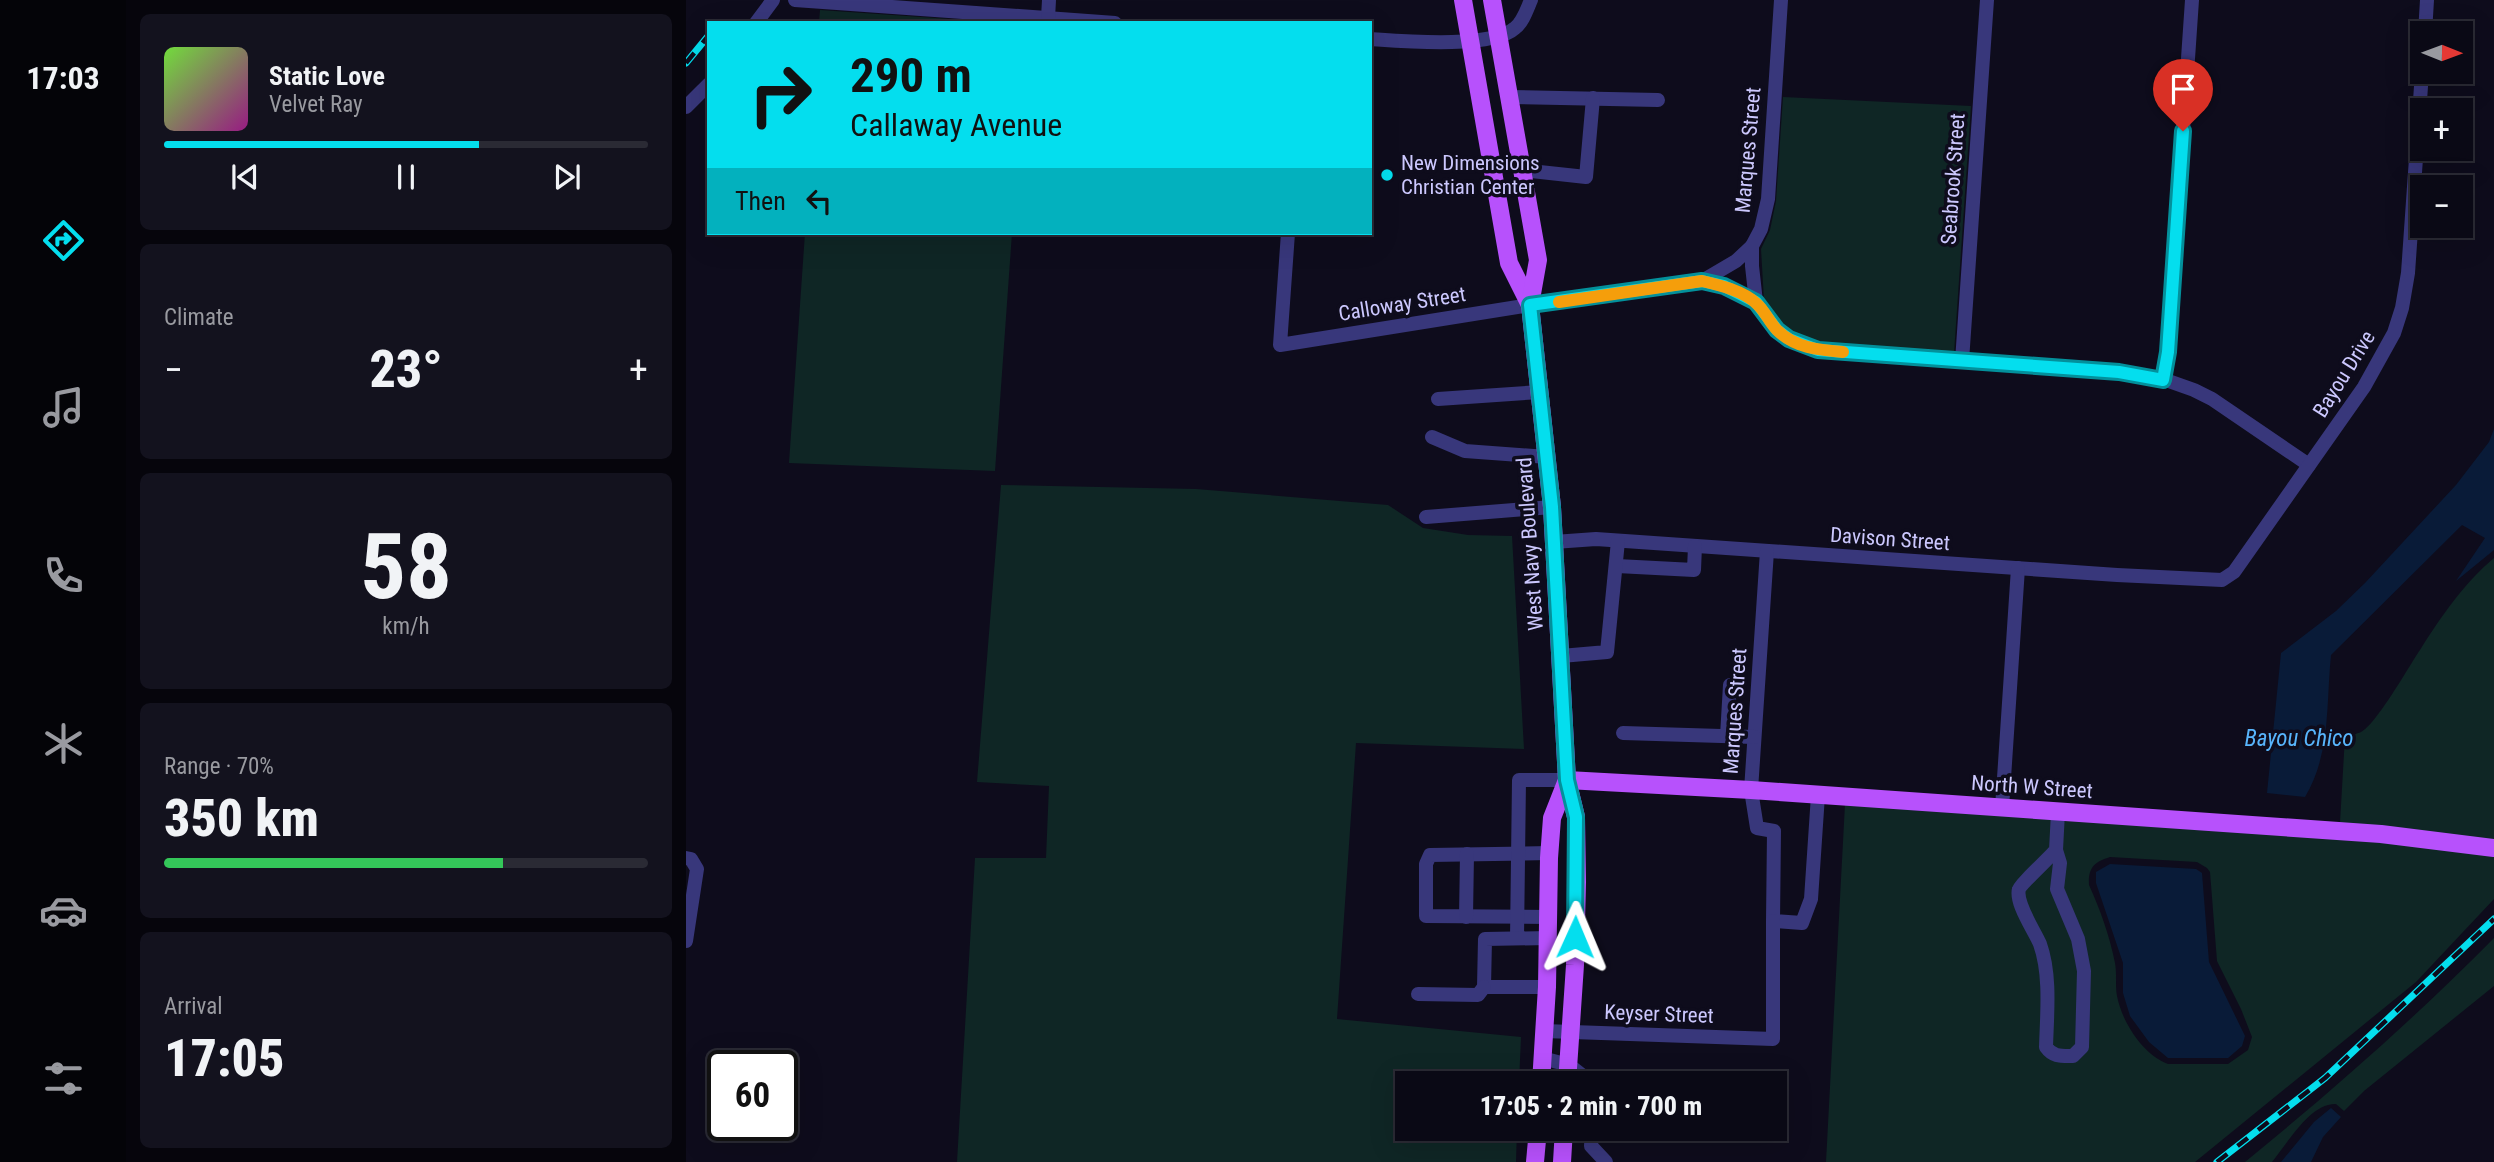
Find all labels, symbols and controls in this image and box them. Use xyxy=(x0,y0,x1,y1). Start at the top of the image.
north arrow xyxy=(2410,21,2473,84)
map controls xyxy=(2410,21,2473,238)
text: 290 m xyxy=(850,47,972,104)
icon: right xyxy=(735,49,826,140)
text: 17:03 xyxy=(26,59,100,97)
pin xyxy=(2153,59,2213,131)
text: Static Love xyxy=(269,61,385,91)
icon: arrive xyxy=(2164,70,2202,108)
street label: Marques Street xyxy=(1731,86,1765,214)
text: Velvet Ray xyxy=(269,91,363,118)
button: + xyxy=(2410,98,2473,161)
text: Callaway Avenue xyxy=(850,106,1062,144)
street label: Seabrook Street xyxy=(1936,112,1970,246)
place label: New Dimensions Christian Center xyxy=(1401,151,1540,199)
icon: previous xyxy=(226,158,264,196)
icon: pause xyxy=(387,158,425,196)
icon: next xyxy=(548,158,586,196)
marker: New Dimensions Christian Center xyxy=(1379,167,1395,183)
button: − xyxy=(2410,175,2473,238)
icon: left xyxy=(800,182,838,220)
text: Then xyxy=(735,186,786,216)
icon: directions xyxy=(39,216,88,265)
street label: Calloway Street xyxy=(1337,282,1467,326)
text: Climate xyxy=(164,304,234,331)
street label: Bayou Drive xyxy=(2308,326,2380,422)
text: 23° xyxy=(369,339,443,400)
text: − xyxy=(164,348,183,392)
text: + xyxy=(629,348,648,392)
icon: music xyxy=(39,383,88,432)
street label: West Navy Boulevard xyxy=(1512,456,1548,632)
text: 58 xyxy=(360,514,452,620)
street label: Davison Street xyxy=(1829,523,1951,555)
icon: phone xyxy=(39,551,88,600)
text: km/h xyxy=(382,613,430,640)
street label: Marques Street xyxy=(1719,647,1751,775)
icon: climate xyxy=(39,719,88,768)
water label: Bayou Chico xyxy=(2244,725,2354,752)
text: Range · 70% xyxy=(164,753,274,780)
street label: North W Street xyxy=(1970,771,2094,803)
text: 350 km xyxy=(164,788,319,849)
icon: car xyxy=(39,886,88,935)
position arrow xyxy=(1538,900,1612,974)
text: Arrival xyxy=(164,993,223,1020)
street label: Keyser Street xyxy=(1604,1000,1714,1028)
text: 17:05 xyxy=(164,1028,284,1089)
speed limit sign: 60 xyxy=(707,1050,798,1141)
icon: filters xyxy=(39,1054,88,1103)
text: 17:05 · 2 min · 700 m xyxy=(1480,1091,1702,1121)

